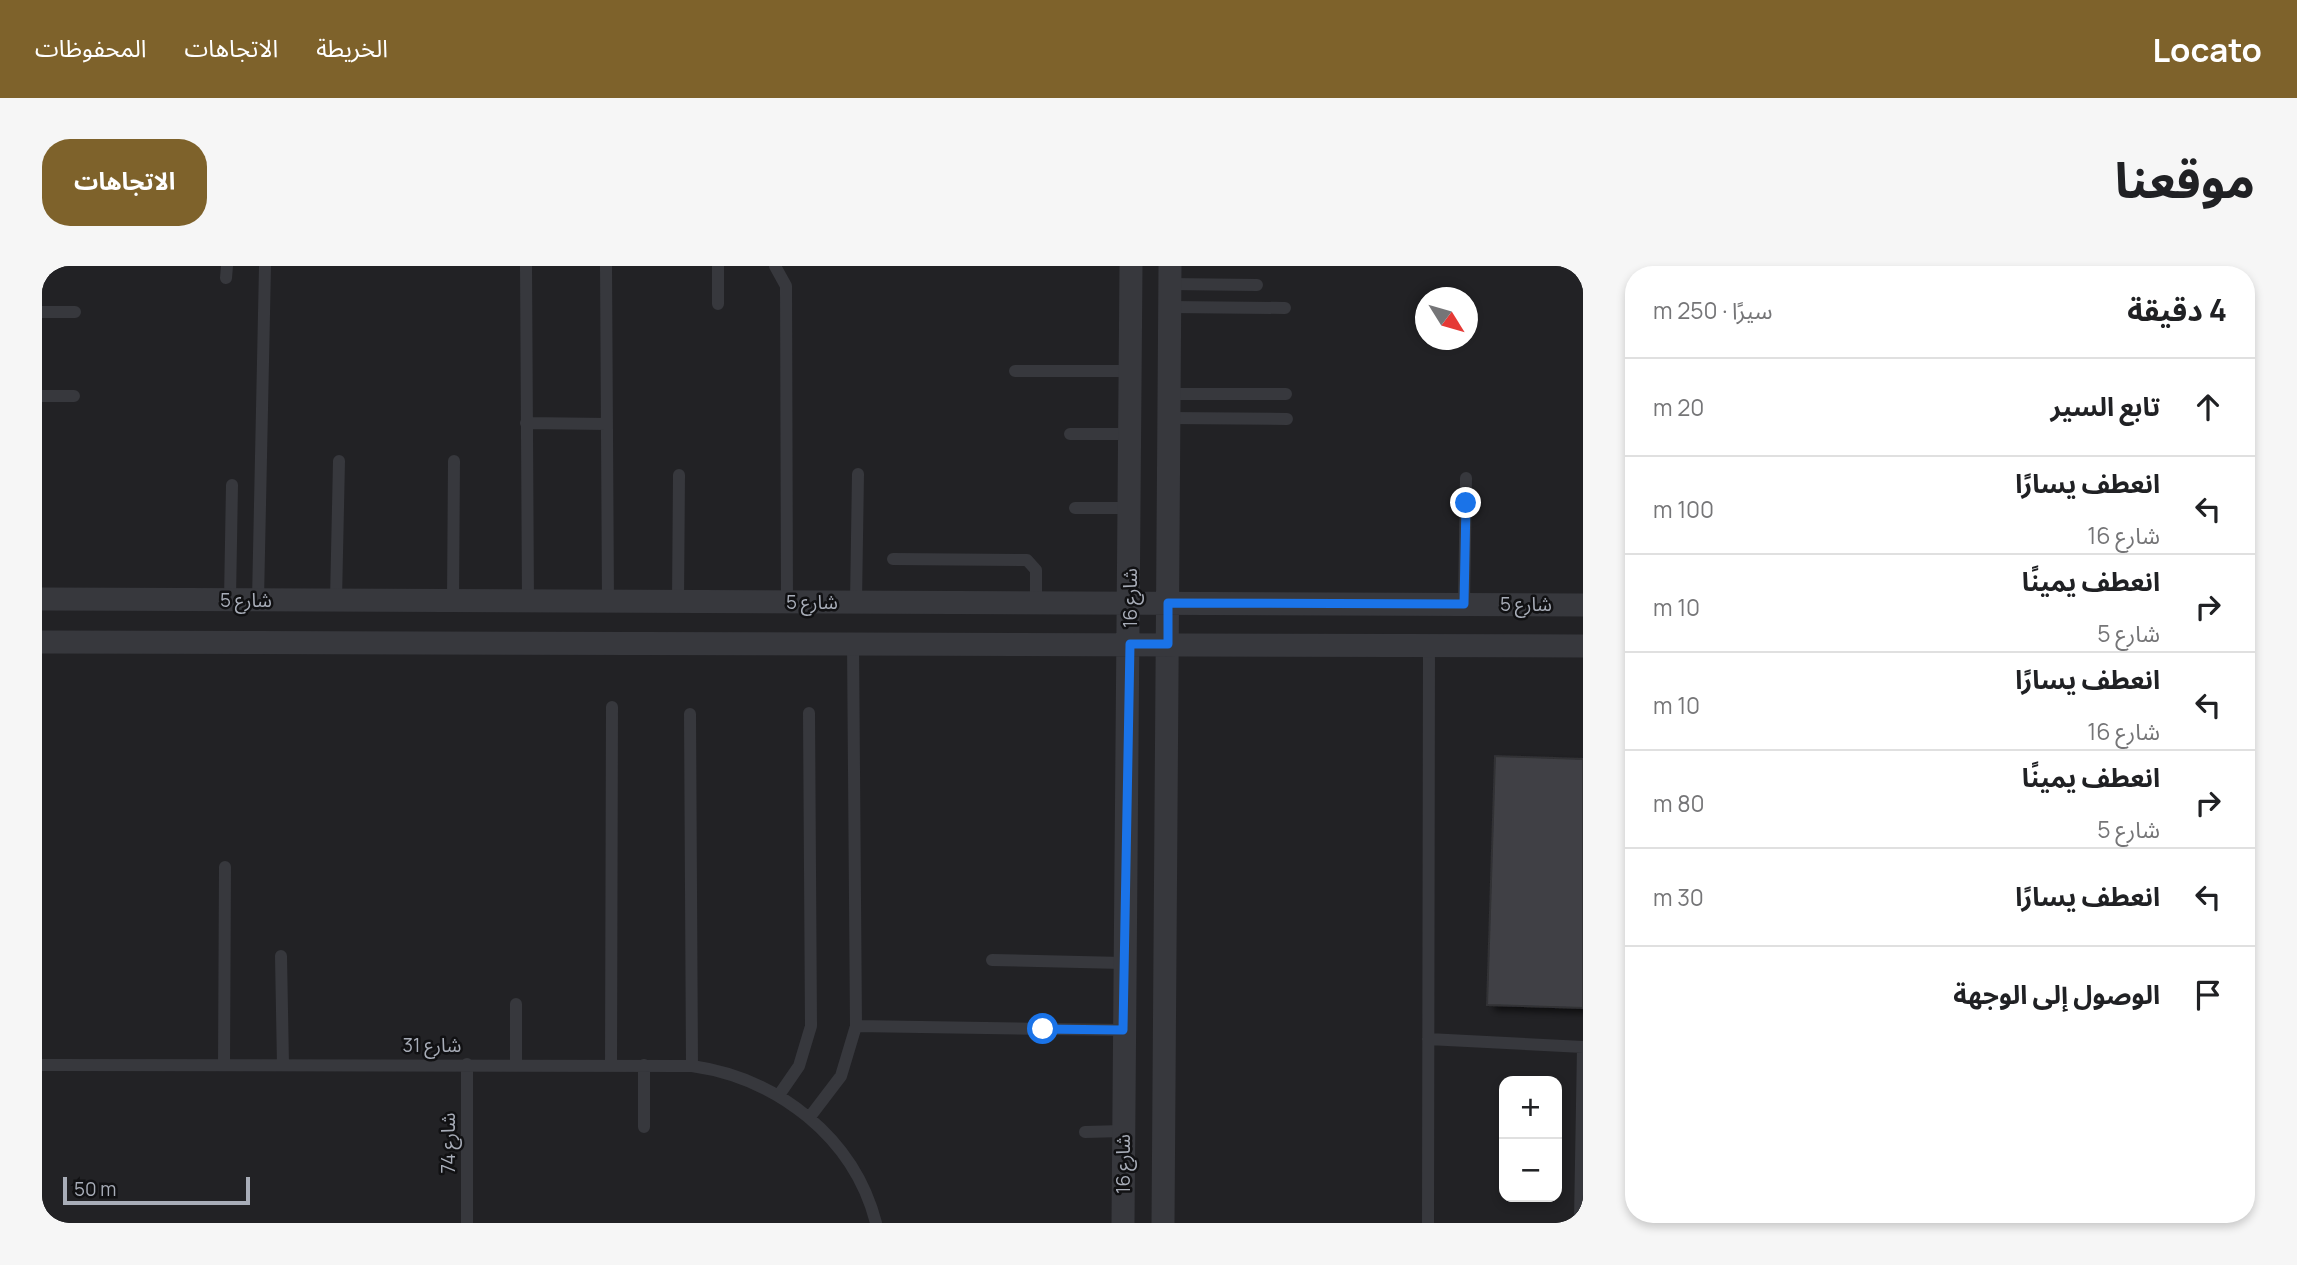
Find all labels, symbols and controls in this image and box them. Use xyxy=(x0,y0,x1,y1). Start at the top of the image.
text: Locato xyxy=(2153,27,2262,72)
text: المحفوظات xyxy=(35,31,146,64)
text: الاتجاهات xyxy=(184,31,278,64)
text: الخريطة xyxy=(316,31,388,64)
button: الاتجاهات xyxy=(42,139,207,226)
text: موقعنا xyxy=(2115,146,2255,213)
north arrow xyxy=(1415,287,1478,350)
text: 4 دقيقة xyxy=(2127,289,2227,330)
text: سيرًا · 250 m xyxy=(1653,294,1773,326)
text: تابع السير xyxy=(2050,388,2160,424)
icon: ahead xyxy=(2189,388,2227,426)
text: 20 m xyxy=(1653,391,1704,423)
text: انعطف يسارًا xyxy=(2015,465,2160,501)
route end xyxy=(1450,487,1481,518)
icon: left xyxy=(2189,490,2227,528)
text: 100 m xyxy=(1653,493,1714,525)
text: شارع 16 xyxy=(2087,519,2160,551)
text: انعطف يمينًا xyxy=(2022,563,2160,599)
street label: شارع 16 xyxy=(1117,568,1144,628)
street label: شارع 5 xyxy=(220,587,272,614)
icon: right xyxy=(2189,588,2227,626)
street label: شارع 5 xyxy=(786,589,838,616)
street label: شارع 5 xyxy=(1500,591,1552,618)
text: 10 m xyxy=(1653,591,1700,623)
text: شارع 5 xyxy=(2097,617,2160,649)
text: انعطف يسارًا xyxy=(2015,661,2160,697)
icon: left xyxy=(2189,686,2227,724)
text: 10 m xyxy=(1653,689,1700,721)
text: شارع 16 xyxy=(2087,715,2160,747)
text: انعطف يمينًا xyxy=(2022,759,2160,795)
icon: right xyxy=(2189,784,2227,822)
text: 80 m xyxy=(1653,787,1705,819)
text: شارع 5 xyxy=(2097,813,2160,845)
text: انعطف يسارًا xyxy=(2015,878,2160,914)
icon: left xyxy=(2189,878,2227,916)
text: 30 m xyxy=(1653,881,1704,913)
text: الوصول إلى الوجهة xyxy=(1953,976,2160,1012)
icon: arrive xyxy=(2189,976,2227,1014)
route start xyxy=(1027,1013,1058,1044)
street label: شارع 31 xyxy=(403,1032,461,1059)
map controls xyxy=(1499,1076,1562,1202)
button: + xyxy=(1499,1076,1562,1139)
street label: شارع 74 xyxy=(435,1113,462,1173)
street label: شارع 16 xyxy=(1110,1134,1137,1194)
button: − xyxy=(1499,1139,1562,1202)
scale bar xyxy=(63,1174,250,1206)
text: 50 m xyxy=(74,1176,116,1202)

